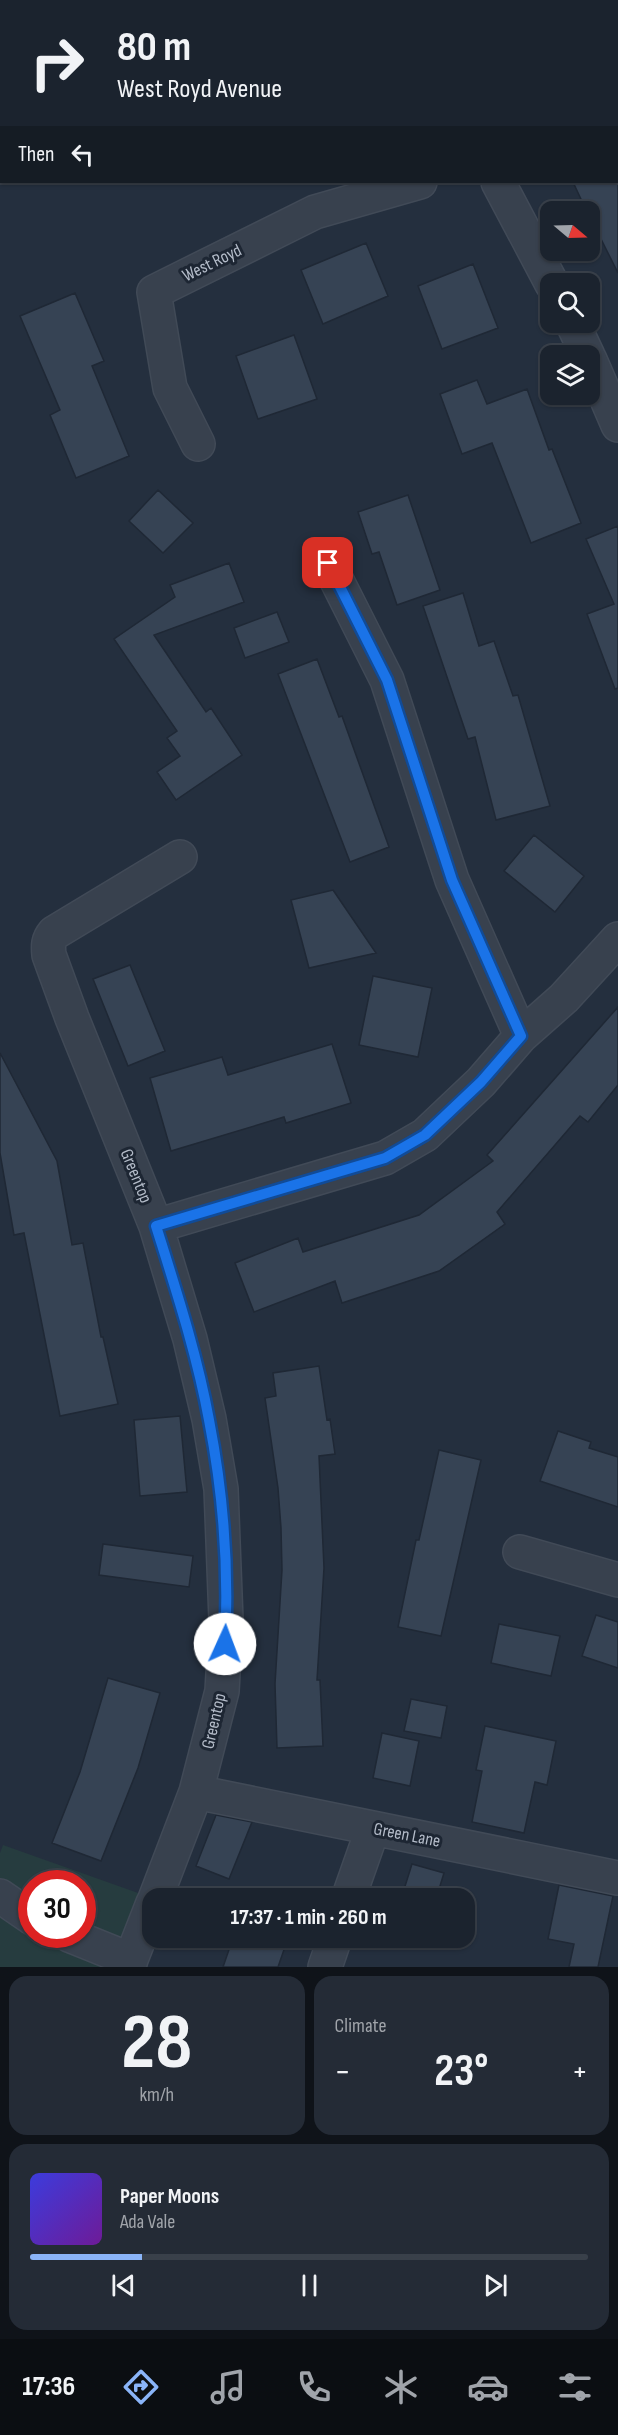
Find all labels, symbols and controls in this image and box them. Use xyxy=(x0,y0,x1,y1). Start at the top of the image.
text: 80 m xyxy=(117,22,191,73)
icon: right xyxy=(18,24,96,102)
text: West Royd Avenue xyxy=(117,73,282,105)
icon: left xyxy=(66,138,99,171)
text: Then xyxy=(18,141,54,168)
north arrow xyxy=(540,201,600,261)
map controls xyxy=(540,201,600,405)
street label: West Royd xyxy=(179,240,245,286)
button: search xyxy=(540,273,600,333)
button: layers xyxy=(540,345,600,405)
pin xyxy=(302,537,353,588)
icon: arrive xyxy=(311,546,344,579)
street label: Greentop xyxy=(116,1146,156,1206)
position arrow xyxy=(193,1612,257,1676)
street label: Greentop xyxy=(197,1691,231,1751)
street label: Green Lane xyxy=(372,1818,442,1852)
speed limit sign: 30 xyxy=(18,1870,96,1948)
text: 17:37 · 1 min · 260 m xyxy=(231,1904,386,1931)
text: 28 xyxy=(121,1997,192,2090)
text: Climate xyxy=(335,2014,387,2038)
text: 23° xyxy=(434,2044,488,2099)
text: − xyxy=(335,2052,351,2092)
text: + xyxy=(572,2052,588,2092)
text: km/h xyxy=(139,2083,174,2107)
text: Paper Moons xyxy=(120,2183,219,2210)
text: Ada Vale xyxy=(120,2210,175,2234)
icon: previous xyxy=(107,2269,140,2302)
icon: pause xyxy=(293,2269,326,2302)
icon: next xyxy=(479,2269,512,2302)
icon: directions xyxy=(120,2366,162,2408)
icon: music xyxy=(207,2366,249,2408)
icon: phone xyxy=(293,2366,335,2408)
icon: climate xyxy=(380,2366,422,2408)
icon: car xyxy=(467,2366,509,2408)
icon: filters xyxy=(554,2366,596,2408)
text: 17:36 xyxy=(22,2371,75,2403)

